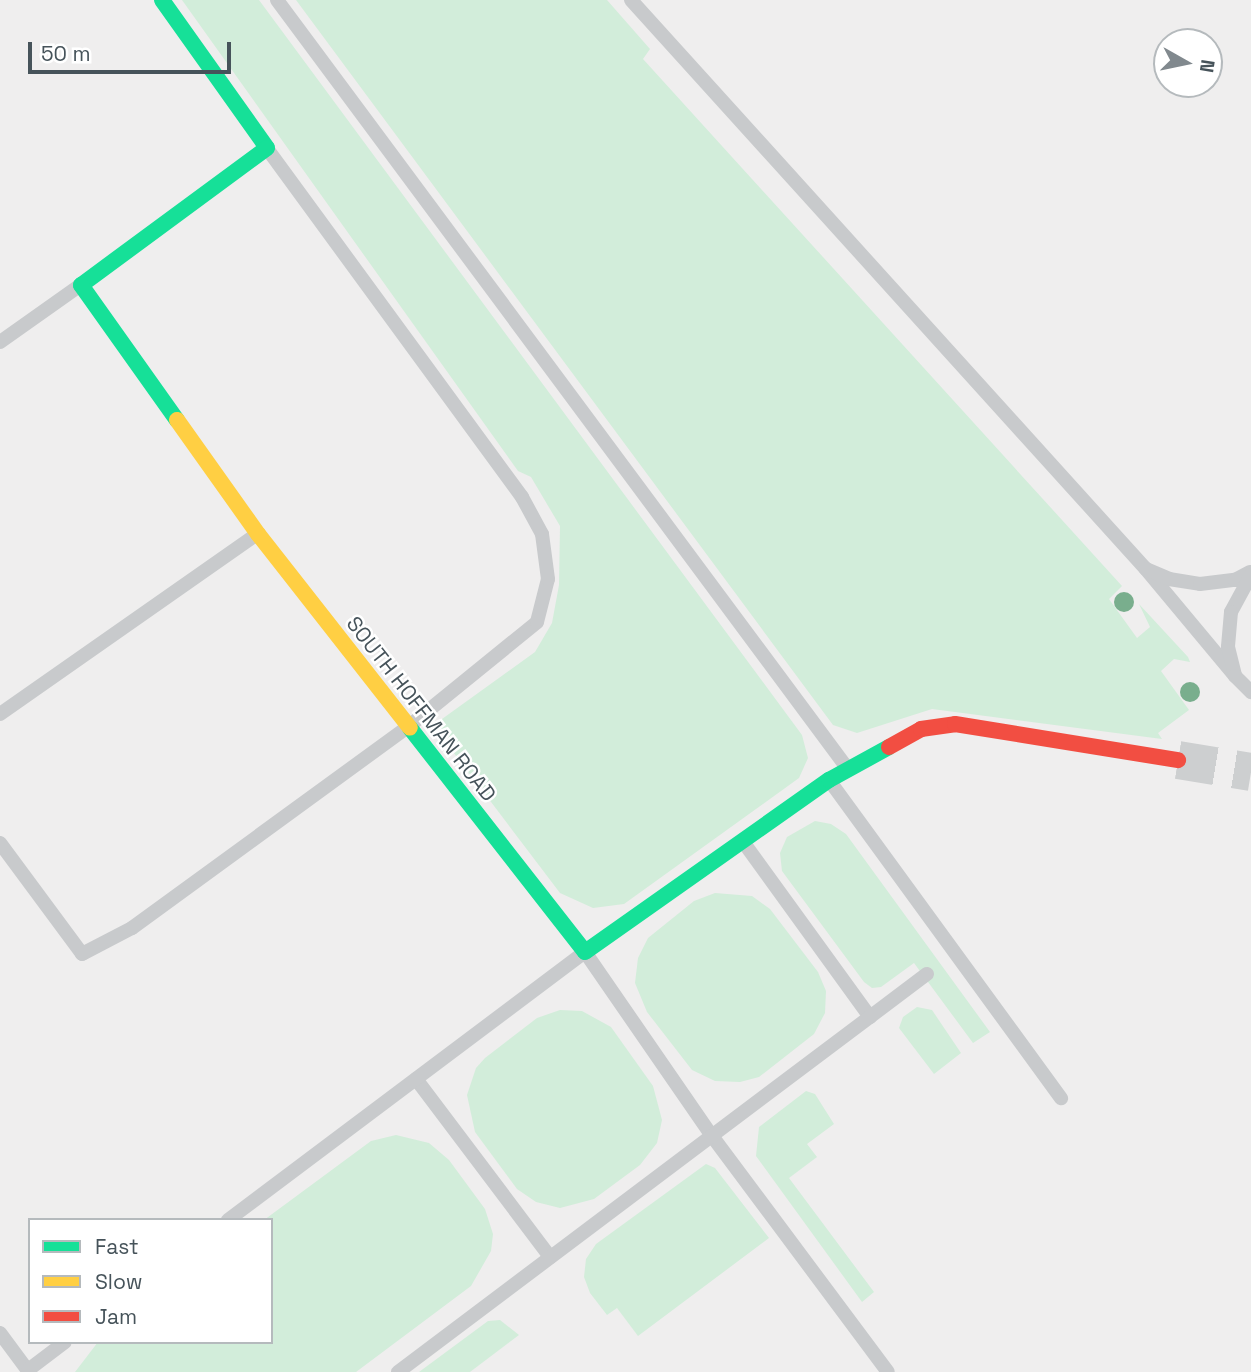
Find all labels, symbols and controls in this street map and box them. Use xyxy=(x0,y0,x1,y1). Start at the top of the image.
scale bar xyxy=(32,28,234,72)
north arrow xyxy=(1153,28,1223,98)
text: 50 m xyxy=(41,40,91,67)
text: N xyxy=(1194,58,1221,74)
street label: SOUTH HOFFMAN ROAD xyxy=(341,611,501,807)
legend xyxy=(28,1218,273,1344)
text: Fast xyxy=(95,1233,139,1260)
text: Slow xyxy=(95,1268,143,1295)
text: Jam xyxy=(95,1303,137,1330)

